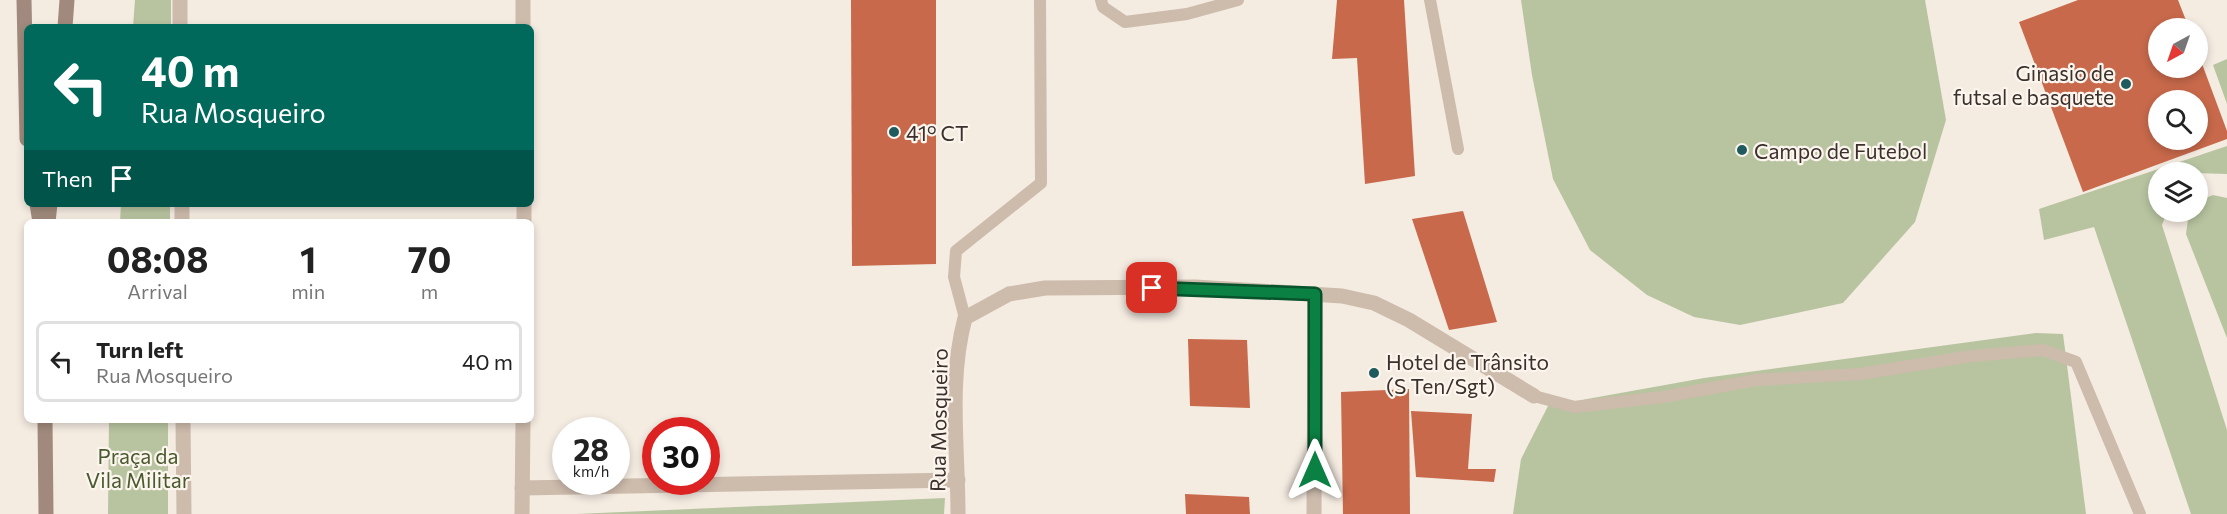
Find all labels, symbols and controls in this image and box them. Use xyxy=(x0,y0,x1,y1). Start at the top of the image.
north arrow xyxy=(2148,18,2208,78)
map controls xyxy=(2148,18,2208,222)
text: 40 m xyxy=(141,44,239,96)
icon: left xyxy=(42,48,120,126)
place label: Ginasio de futsal e basquete xyxy=(1953,60,2114,109)
marker: Ginasio de futsal e basquete xyxy=(2119,77,2133,91)
button: search xyxy=(2148,90,2208,150)
text: Rua Mosqueiro xyxy=(141,96,326,129)
place label: 41º CT xyxy=(906,120,968,145)
marker: 41º CT xyxy=(887,125,901,139)
place label: Campo de Futebol xyxy=(1754,138,1927,163)
marker: Campo de Futebol xyxy=(1735,143,1749,157)
icon: arrive xyxy=(105,162,138,195)
button: layers xyxy=(2148,162,2208,222)
text: Then xyxy=(42,165,93,192)
text: 08:08 xyxy=(107,236,209,280)
text: 1 xyxy=(300,236,316,280)
text: 70 xyxy=(408,236,451,280)
pin xyxy=(1126,262,1177,313)
icon: arrive xyxy=(1135,271,1168,304)
text: Arrival xyxy=(127,279,188,303)
text: min xyxy=(291,279,325,303)
text: m xyxy=(421,279,438,303)
text: Turn left xyxy=(96,336,183,363)
icon: left xyxy=(45,345,78,378)
text: 40 m xyxy=(462,348,513,375)
street label: Rua Mosqueiro xyxy=(924,348,952,492)
place label: Hotel de Trânsito (S Ten/Sgt) xyxy=(1386,349,1549,398)
text: Rua Mosqueiro xyxy=(96,363,233,387)
marker: Hotel de Trânsito (S Ten/Sgt) xyxy=(1367,366,1381,380)
speed limit sign: 30 xyxy=(642,417,720,495)
text: 28 xyxy=(573,430,609,467)
position arrow xyxy=(1283,438,1347,502)
park label: Praça da Vila Militar xyxy=(86,443,190,492)
text: km/h xyxy=(573,462,609,480)

